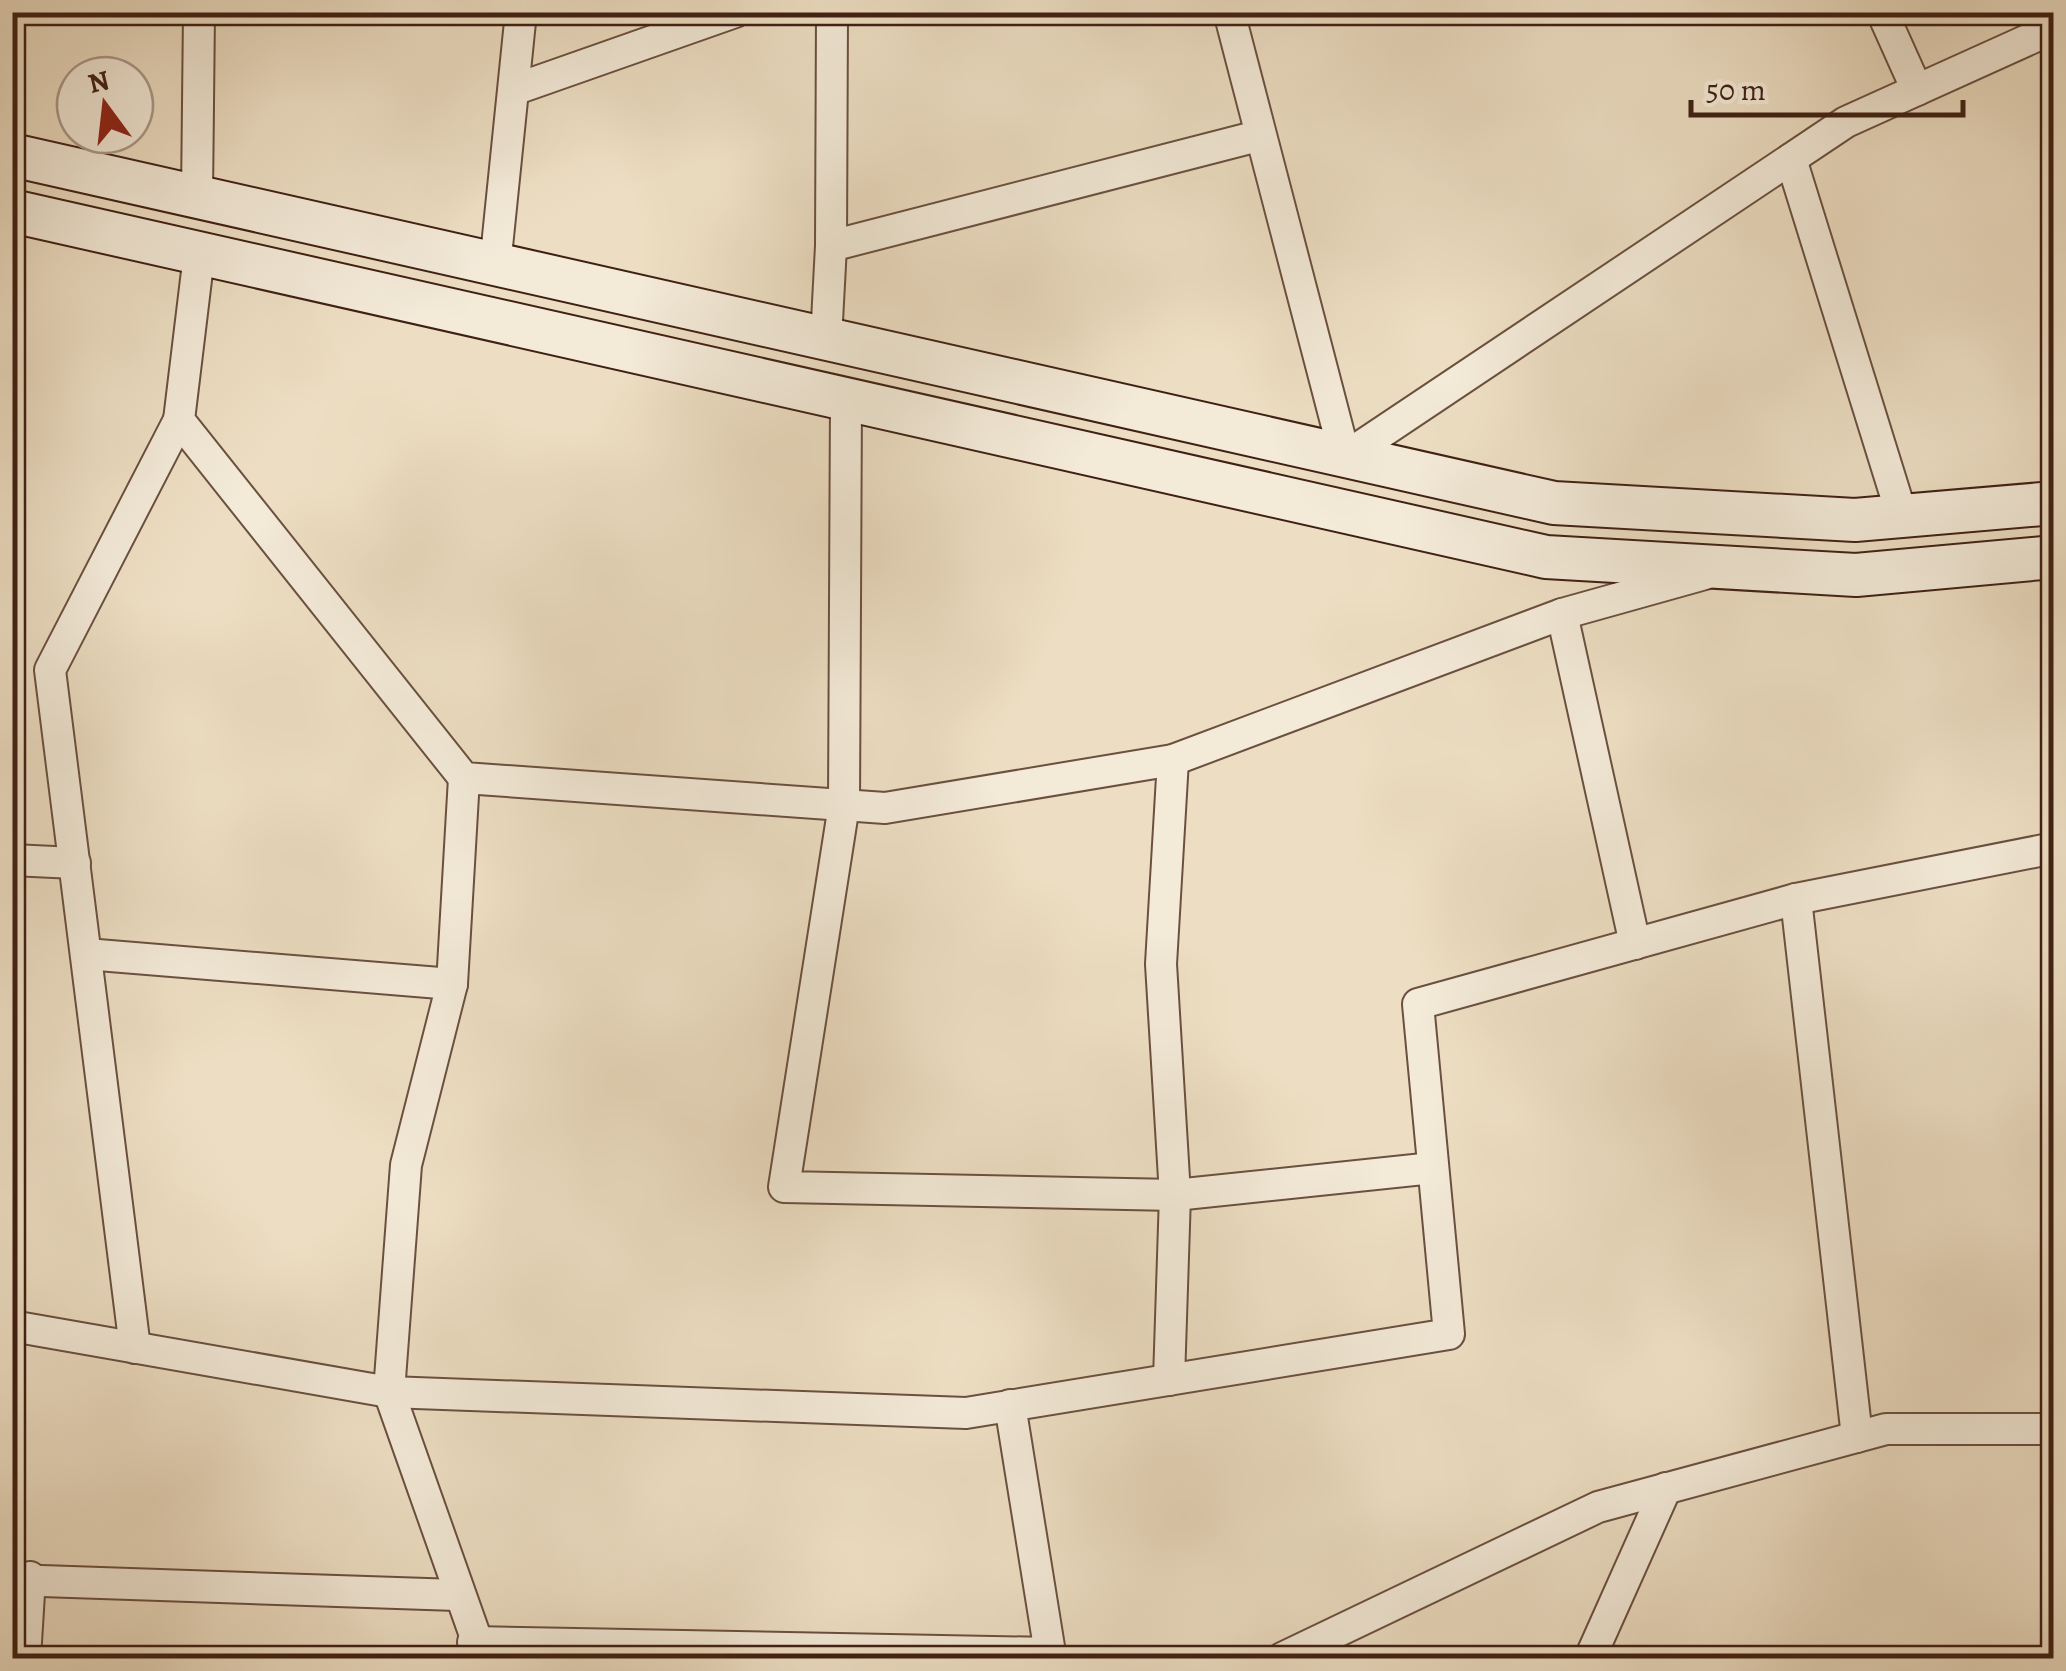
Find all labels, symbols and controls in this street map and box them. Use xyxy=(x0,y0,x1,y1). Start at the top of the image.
north arrow xyxy=(55,55,155,155)
scale bar xyxy=(1691,55,1964,117)
text: N xyxy=(84,61,114,103)
text: 50 m xyxy=(1706,70,1766,110)

